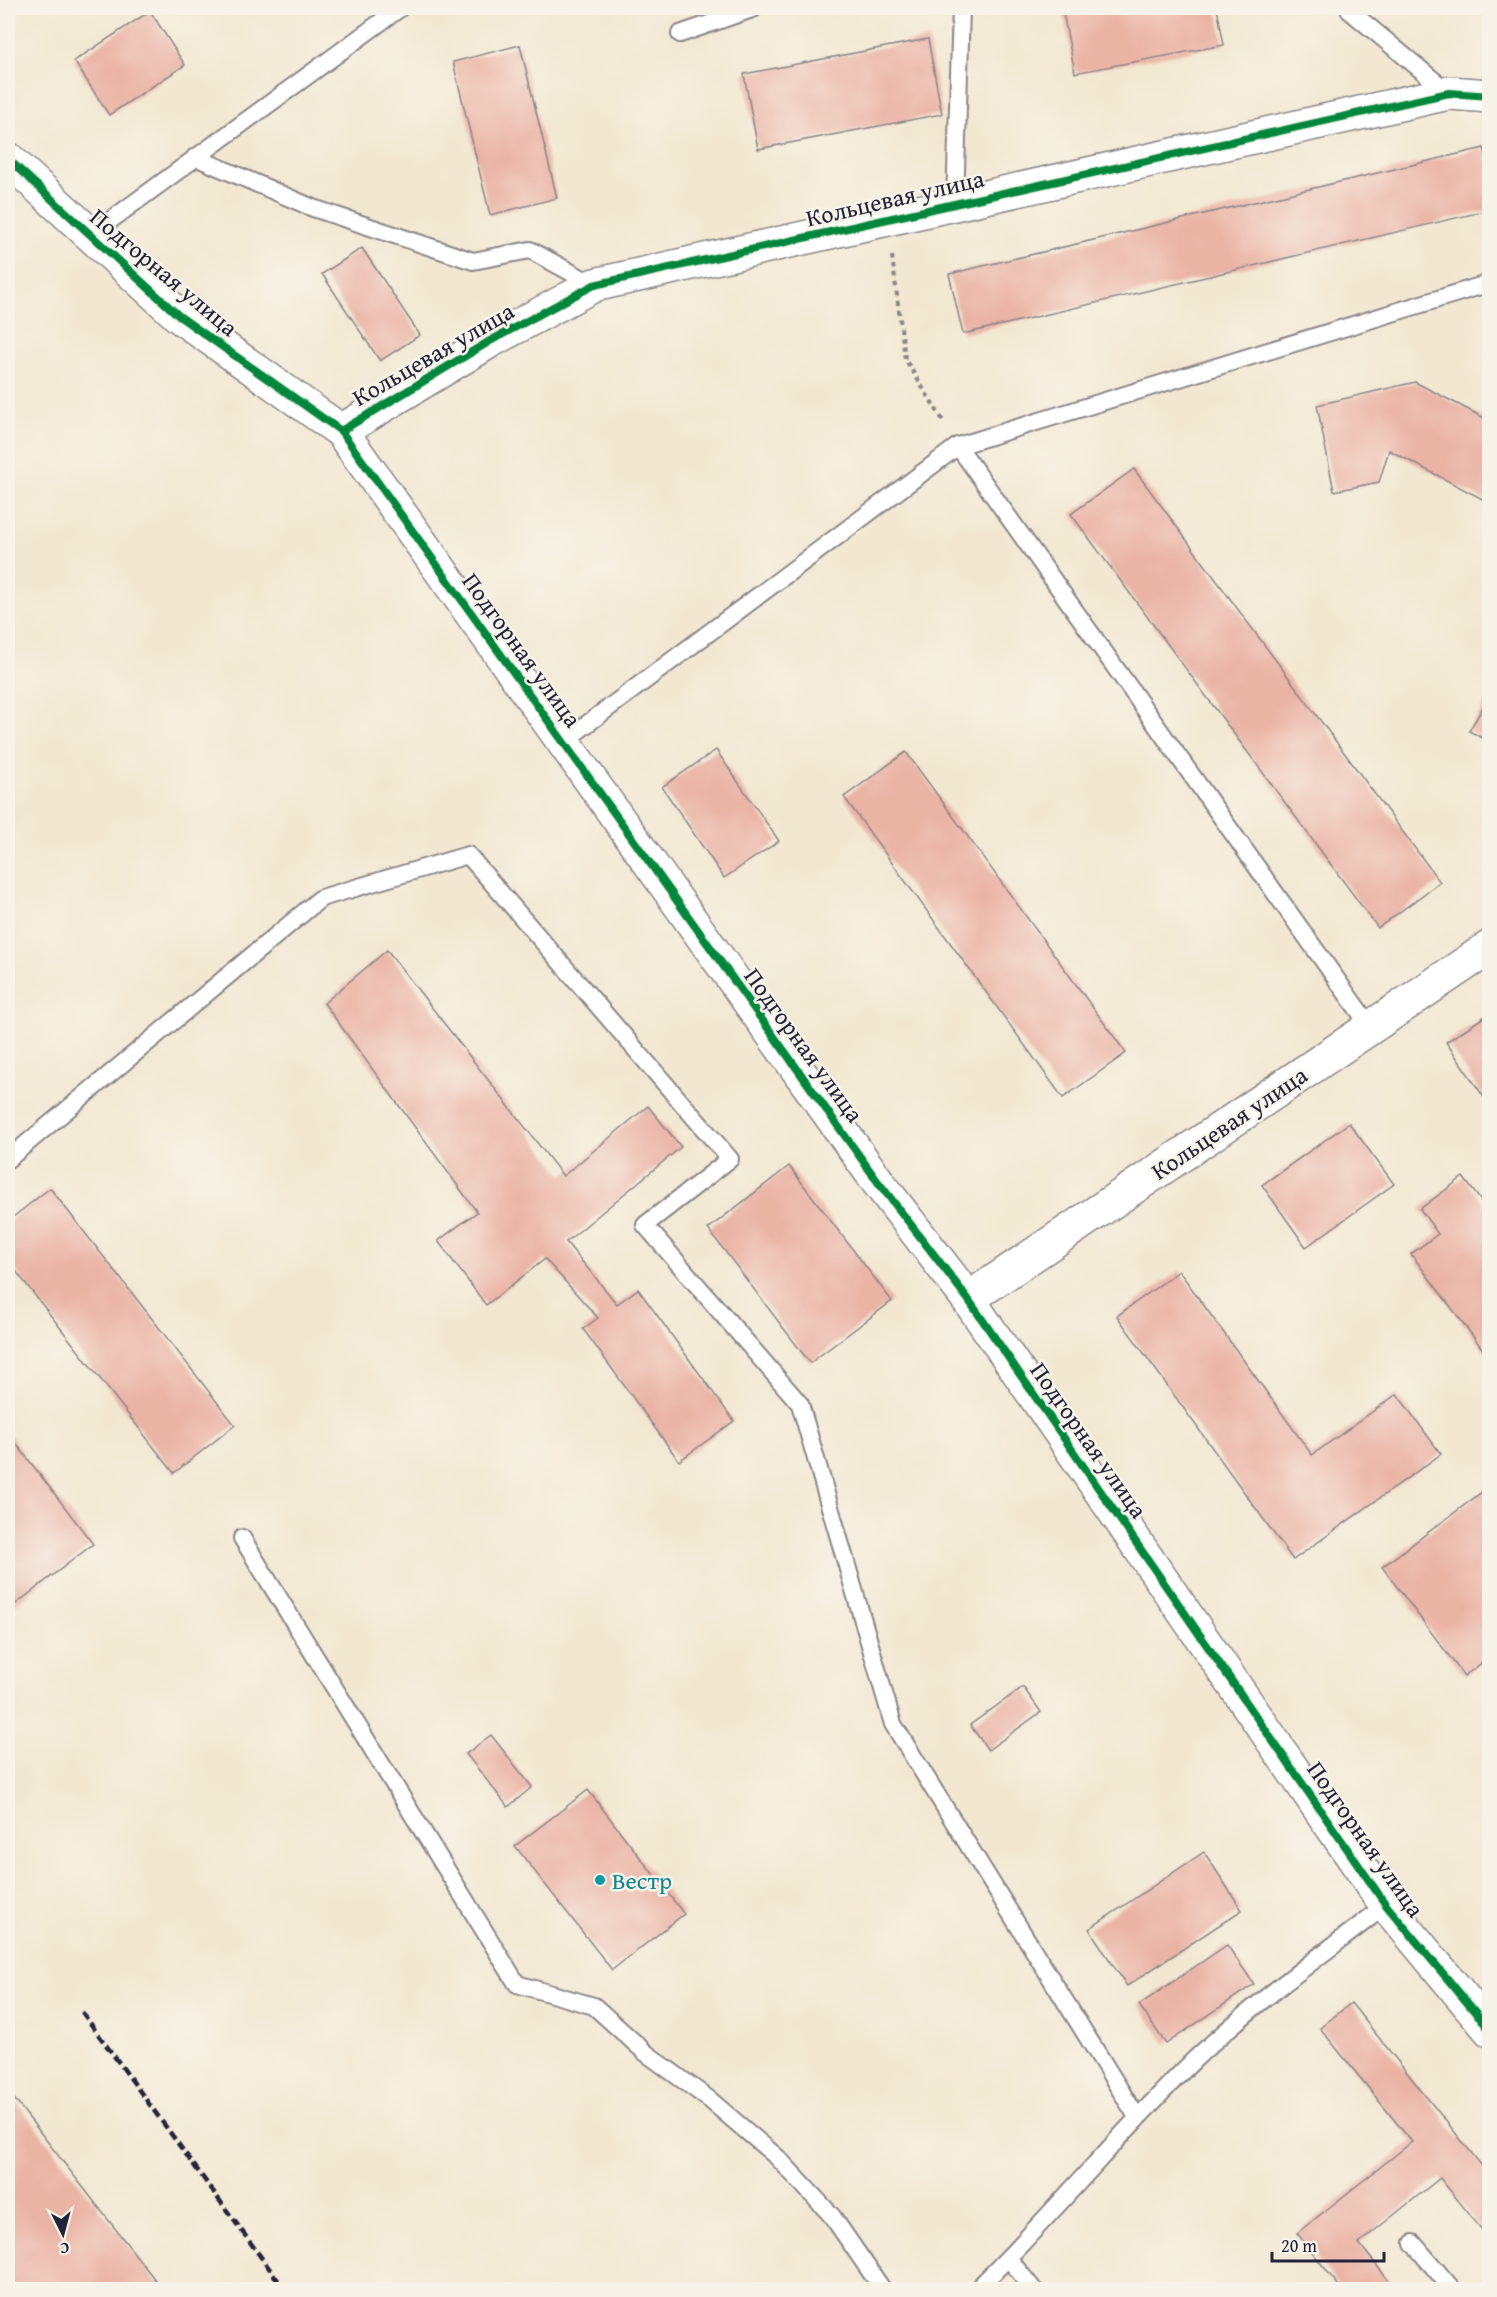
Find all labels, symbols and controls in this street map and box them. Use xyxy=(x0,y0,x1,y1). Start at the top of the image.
street label: Кольцевая улица xyxy=(802,160,988,235)
street label: Подгорная улица xyxy=(82,200,246,345)
street label: Кольцевая улица xyxy=(346,293,521,415)
street label: Подгорная улица xyxy=(454,565,590,735)
street label: Подгорная улица xyxy=(736,960,872,1130)
street label: Кольцевая улица xyxy=(1144,1057,1315,1188)
street label: Подгорная улица xyxy=(1022,1355,1156,1526)
street label: Подгорная улица xyxy=(1299,1754,1433,1925)
place label: Вестр xyxy=(612,1863,672,1898)
marker: Вестр xyxy=(593,1873,607,1887)
north arrow xyxy=(33,2204,93,2264)
scale bar xyxy=(1272,2225,1384,2263)
text: 20 m xyxy=(1281,2232,1317,2259)
text: С xyxy=(59,2237,70,2261)

